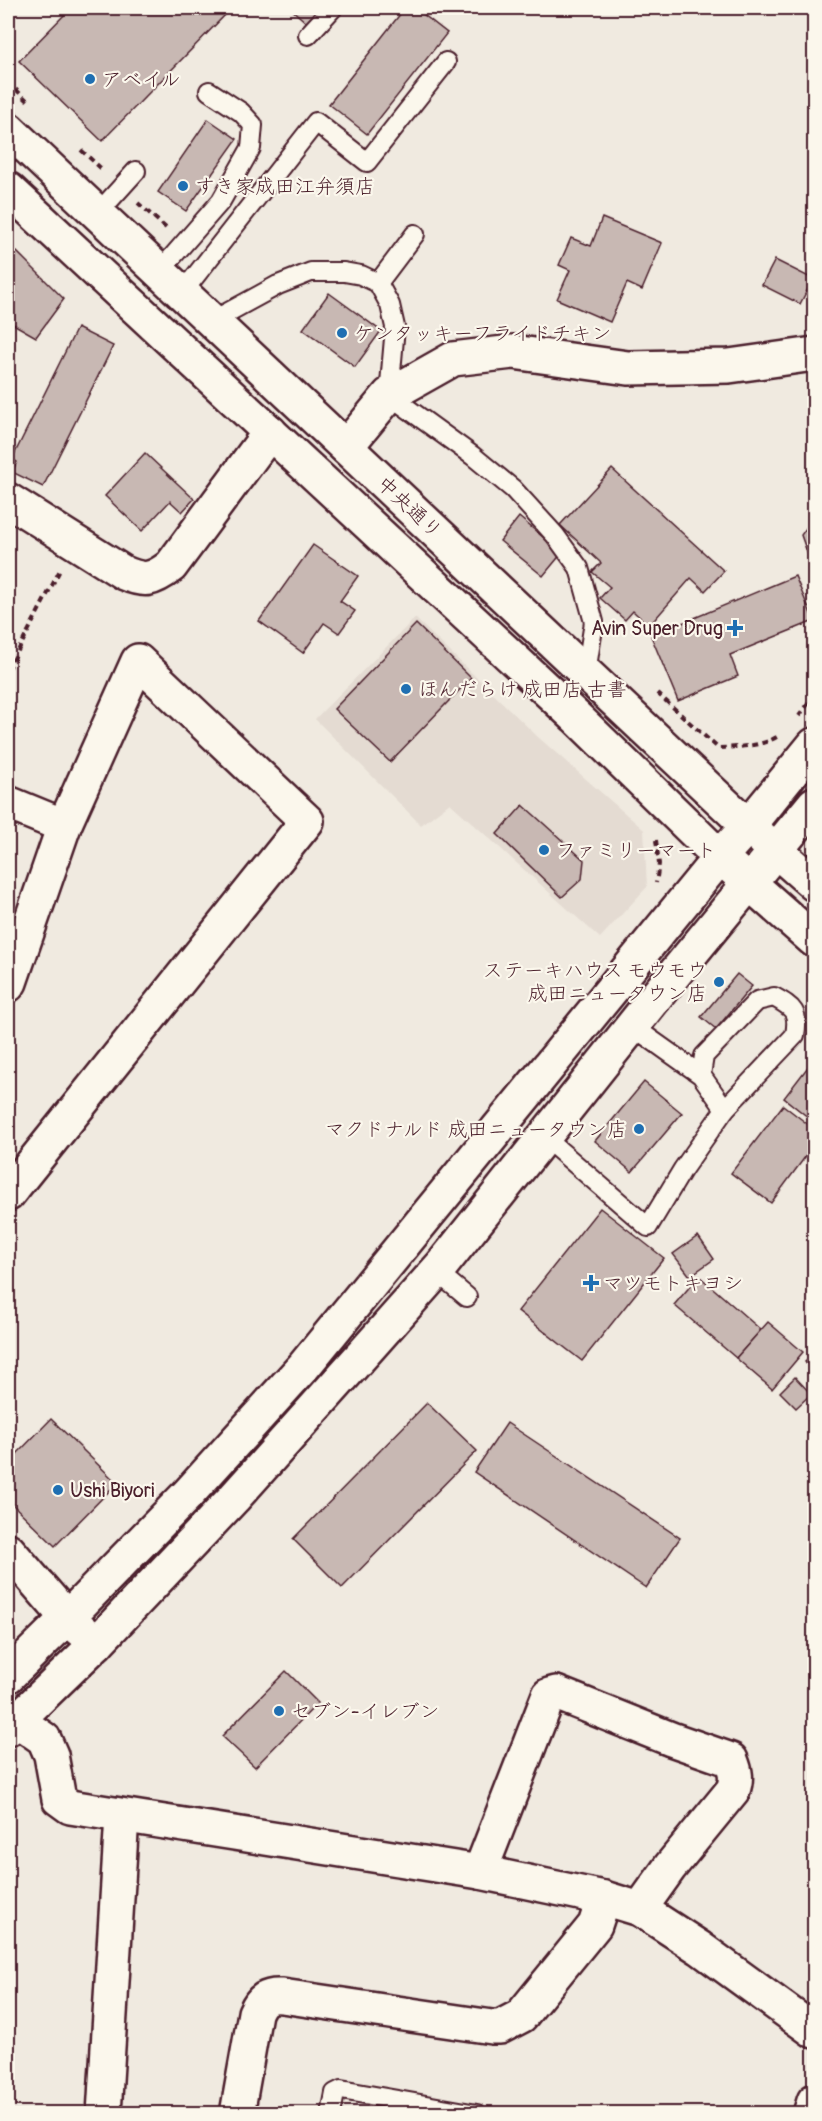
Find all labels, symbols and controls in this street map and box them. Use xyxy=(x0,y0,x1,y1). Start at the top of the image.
place label: アベイル xyxy=(102,67,181,92)
marker: アベイル xyxy=(83,72,97,86)
place label: すき家成田江弁須店 xyxy=(195,174,375,199)
marker: すき家成田江弁須店 xyxy=(176,179,190,193)
place label: ケンタッキーフライドチキン xyxy=(354,321,612,346)
marker: ケンタッキーフライドチキン xyxy=(335,326,349,340)
street label: 中央通り xyxy=(372,471,447,544)
place label: Avin Super Drug xyxy=(591,616,723,641)
marker: Avin Super Drug xyxy=(728,621,742,635)
place label: ほんだらけ 成田店 古書 xyxy=(418,677,627,702)
marker: ほんだらけ 成田店 古書 xyxy=(399,682,413,696)
place label: ファミリーマート xyxy=(556,838,716,863)
marker: ファミリーマート xyxy=(537,843,551,857)
place label: ステーキハウス モウモウ 成田ニュータウン店 xyxy=(483,958,707,1006)
marker: ステーキハウス モウモウ 成田ニュータウン店 xyxy=(712,975,726,989)
place label: マクドナルド 成田ニュータウン店 xyxy=(325,1117,627,1142)
marker: マクドナルド 成田ニュータウン店 xyxy=(632,1122,646,1136)
place label: マツモトキヨシ xyxy=(603,1271,743,1296)
marker: マツモトキヨシ xyxy=(584,1276,598,1290)
place label: Ushi Biyori xyxy=(70,1478,155,1503)
marker: Ushi Biyori xyxy=(51,1483,65,1497)
place label: セブン-イレブン xyxy=(291,1699,440,1724)
marker: セブン-イレブン xyxy=(272,1704,286,1718)

